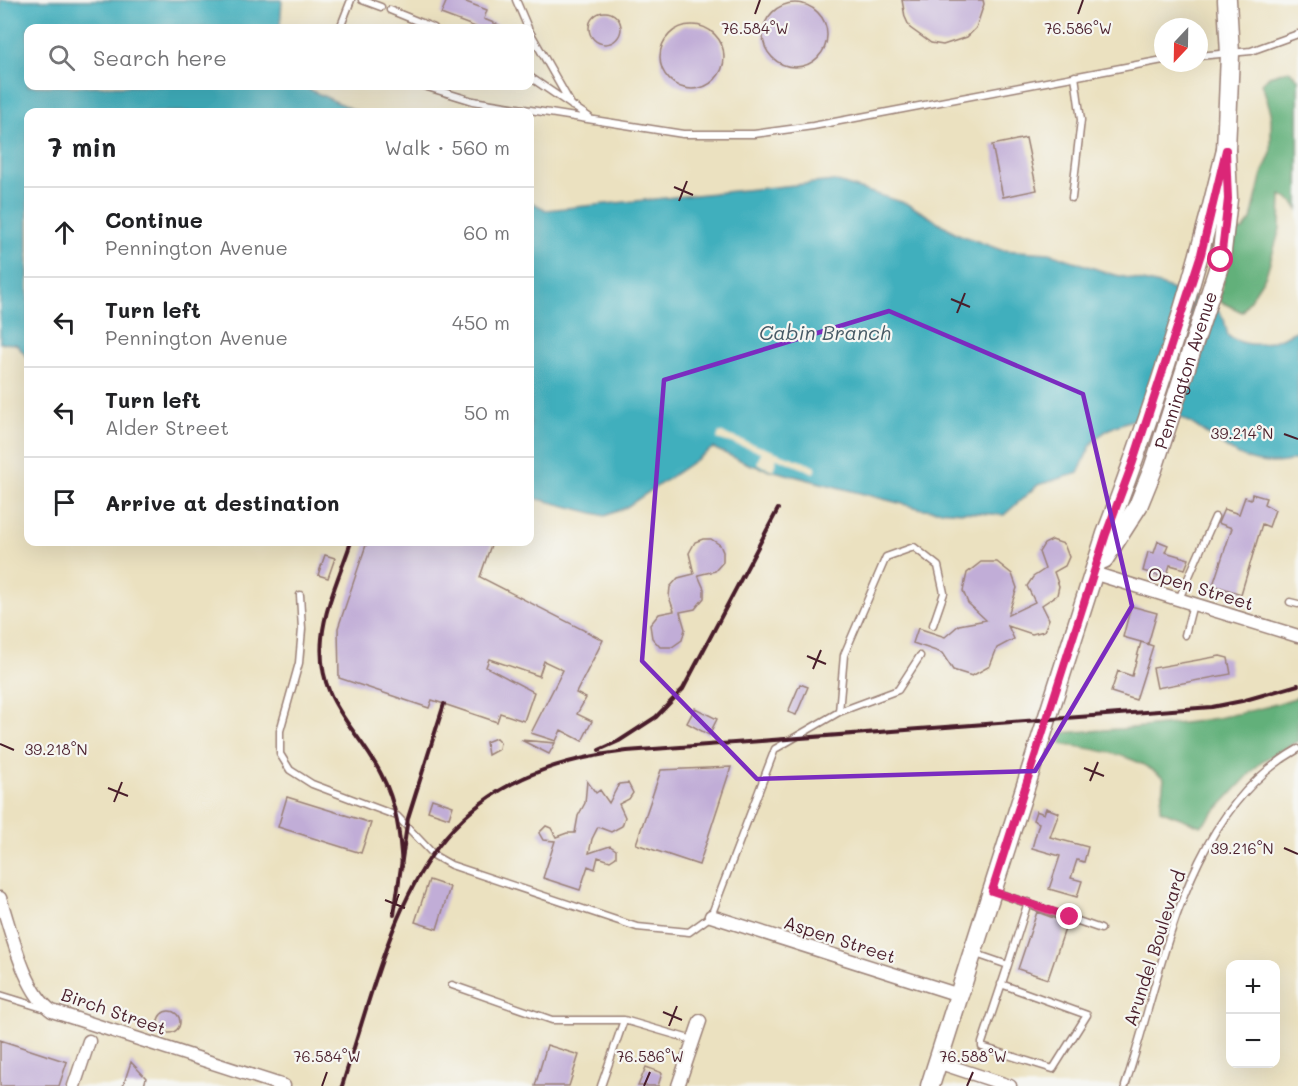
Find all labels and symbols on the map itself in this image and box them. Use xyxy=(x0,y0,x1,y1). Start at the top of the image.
text: 76.584°W xyxy=(721,18,789,38)
text: 76.586°W xyxy=(1044,18,1112,38)
north arrow xyxy=(1154,18,1208,72)
route start xyxy=(1207,246,1233,272)
street label: Pennington Avenue xyxy=(1148,288,1222,452)
water label: Cabin Branch xyxy=(759,319,891,345)
text: 39.214°N xyxy=(1211,423,1273,443)
street label: Open Street xyxy=(1145,561,1257,615)
text: 39.218°N xyxy=(24,739,88,759)
text: 39.216°N xyxy=(1210,838,1274,858)
street label: Arundel Boulevard xyxy=(1117,867,1191,1029)
route end xyxy=(1056,903,1082,929)
street label: Aspen Street xyxy=(781,910,899,968)
street label: Birch Street xyxy=(58,982,170,1040)
text: 76.584°W xyxy=(293,1046,361,1066)
text: 76.586°W xyxy=(616,1046,684,1066)
text: 76.588°W xyxy=(939,1046,1007,1066)

